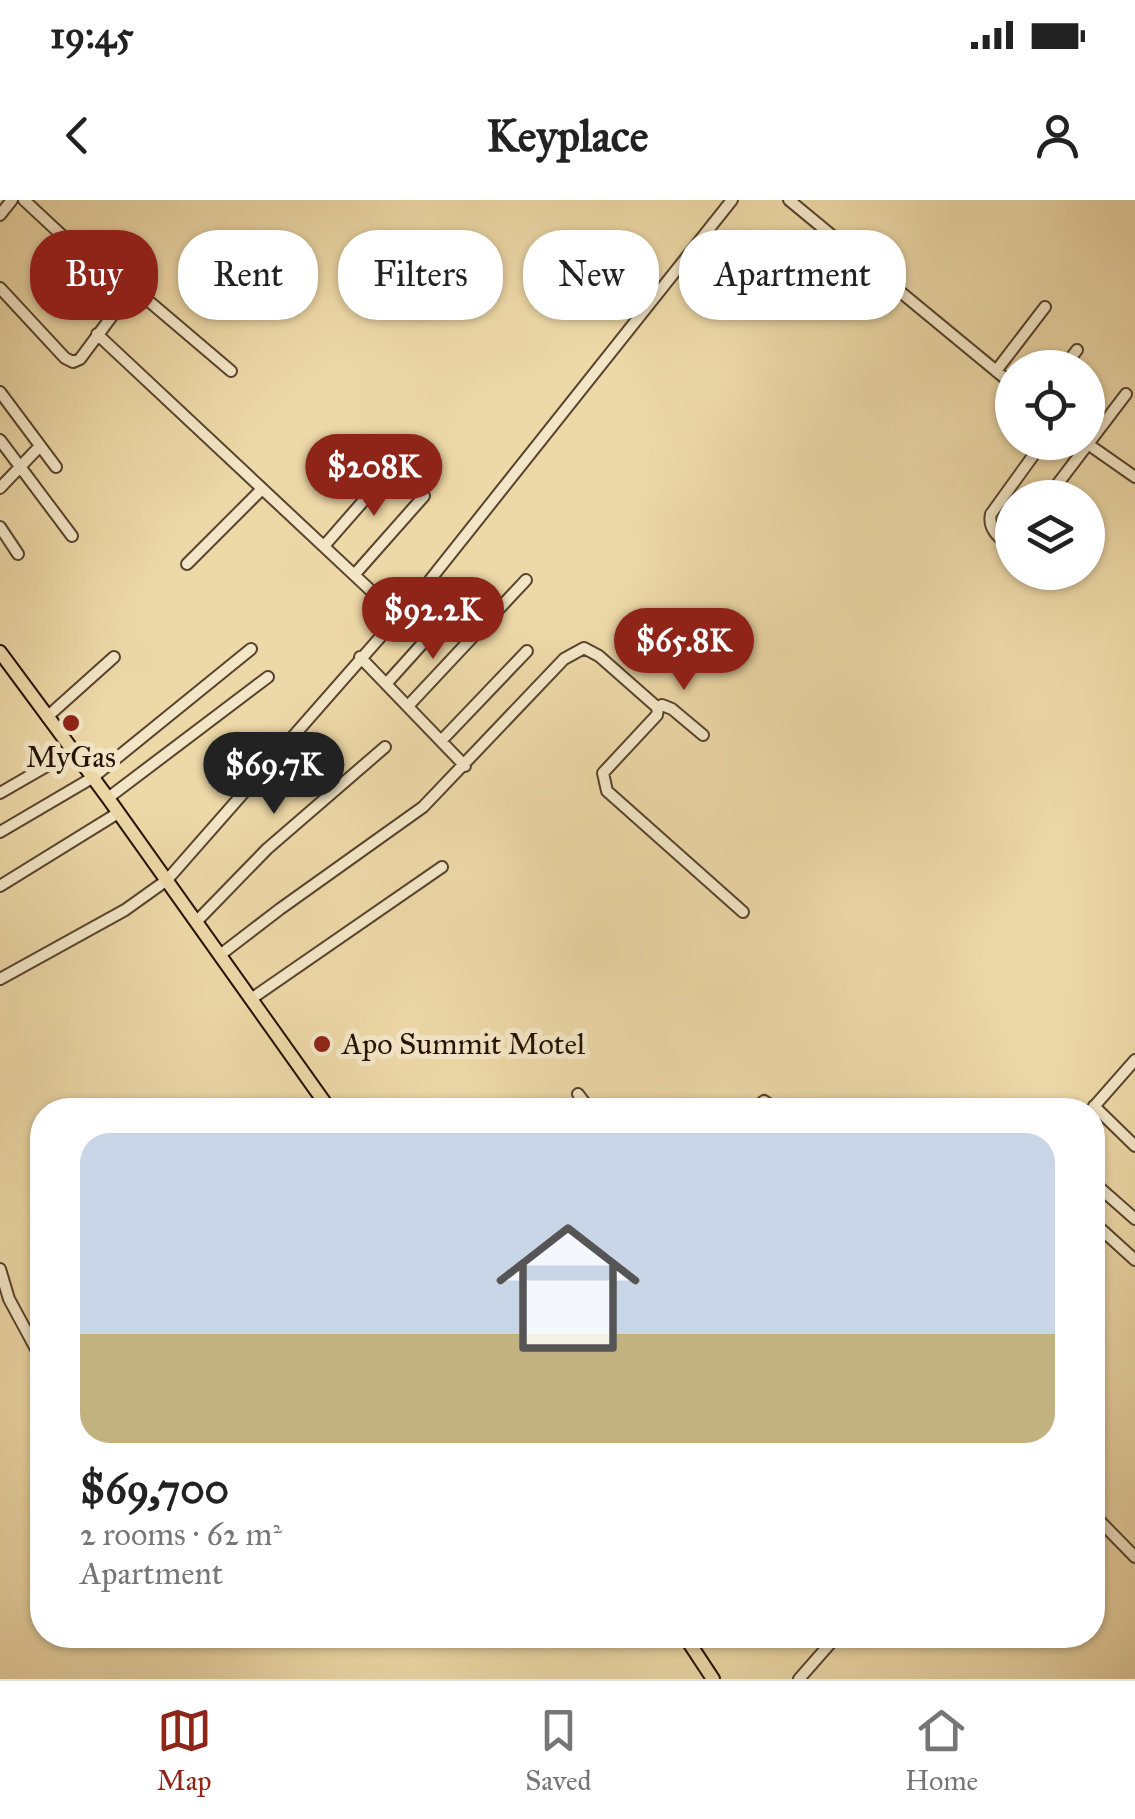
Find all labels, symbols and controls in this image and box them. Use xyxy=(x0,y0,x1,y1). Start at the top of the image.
text: 19:45 xyxy=(50,12,134,58)
icon: back xyxy=(50,108,105,163)
text: Keyplace xyxy=(486,108,649,163)
icon: person xyxy=(1030,108,1085,163)
chip: Buy xyxy=(30,230,158,320)
chip: Rent xyxy=(178,230,318,320)
chip: Filters xyxy=(338,230,503,320)
chip: New xyxy=(523,230,659,320)
chip: Apartment xyxy=(679,230,906,320)
map controls xyxy=(995,350,1105,590)
button: locate xyxy=(995,350,1105,460)
pin: $208K xyxy=(304,434,444,519)
text: $208K xyxy=(327,447,421,486)
button: layers xyxy=(995,480,1105,590)
pin: $92.2K xyxy=(352,577,514,662)
text: $92.2K xyxy=(384,590,482,629)
pin: $65.8K xyxy=(603,608,765,693)
text: $65.8K xyxy=(636,621,732,660)
marker: MyGas xyxy=(60,712,82,734)
pin: $69.7K xyxy=(193,732,355,817)
place label: MyGas xyxy=(26,739,116,775)
text: $69.7K xyxy=(225,745,323,784)
place label: Apo Summit Motel xyxy=(340,1026,586,1062)
marker: Apo Summit Motel xyxy=(311,1033,333,1055)
icon: home xyxy=(478,1198,658,1378)
text: $69,700 xyxy=(80,1463,229,1515)
text: 2 rooms · 62 m² xyxy=(80,1515,282,1554)
text: Apartment xyxy=(80,1554,223,1593)
tab: Map xyxy=(157,1703,212,1798)
tab: Saved xyxy=(525,1703,592,1798)
tab: Home xyxy=(905,1703,978,1798)

